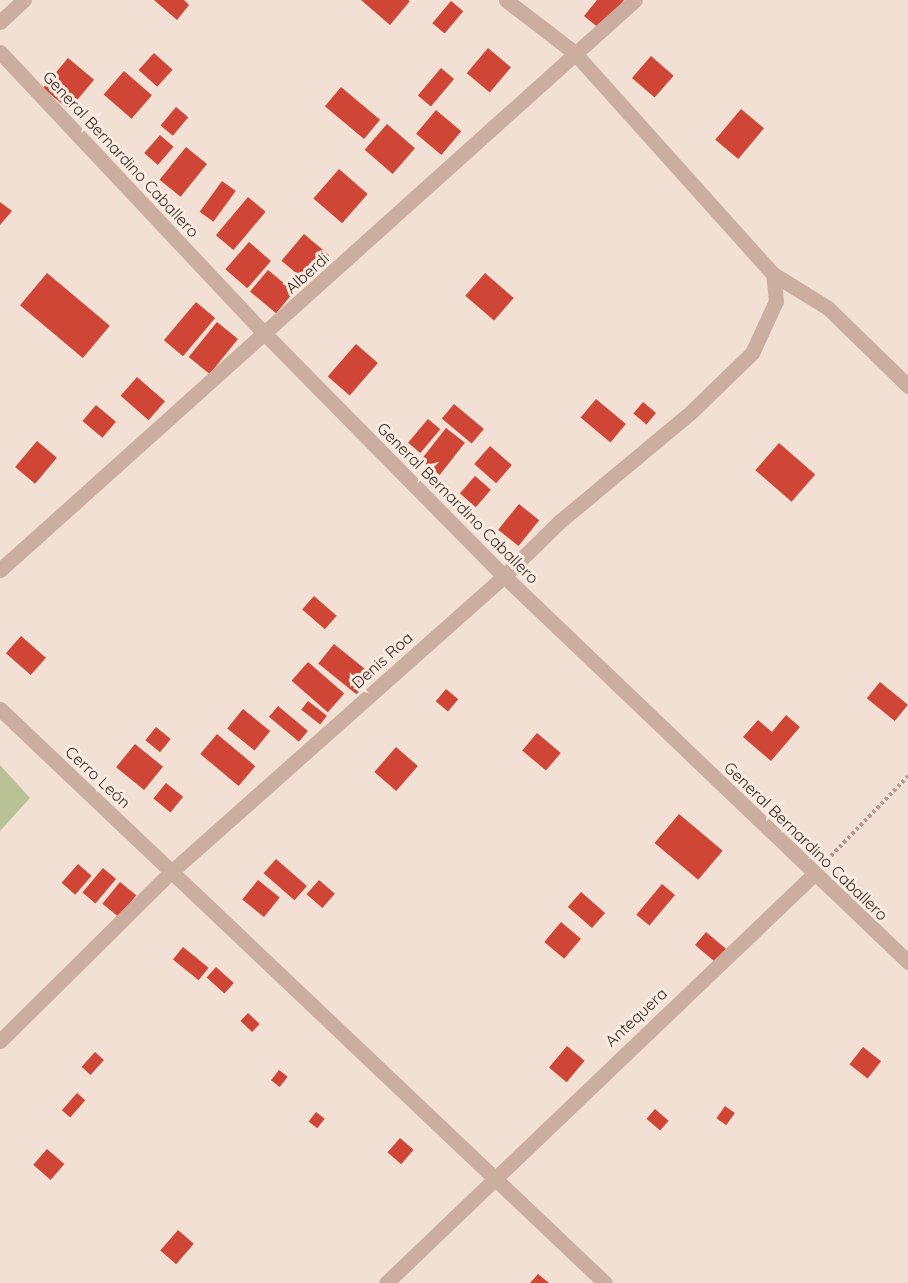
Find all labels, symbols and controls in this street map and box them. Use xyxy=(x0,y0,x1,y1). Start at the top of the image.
street label: General Bernardino Caballero xyxy=(39,67,203,241)
street label: Alberdi xyxy=(281,249,333,297)
street label: General Bernardino Caballero xyxy=(373,418,543,588)
street label: Denis Roa xyxy=(348,628,416,692)
street label: Cerro León xyxy=(61,742,135,812)
street label: General Bernardino Caballero xyxy=(720,758,892,924)
street label: Antequera xyxy=(601,984,671,1050)

